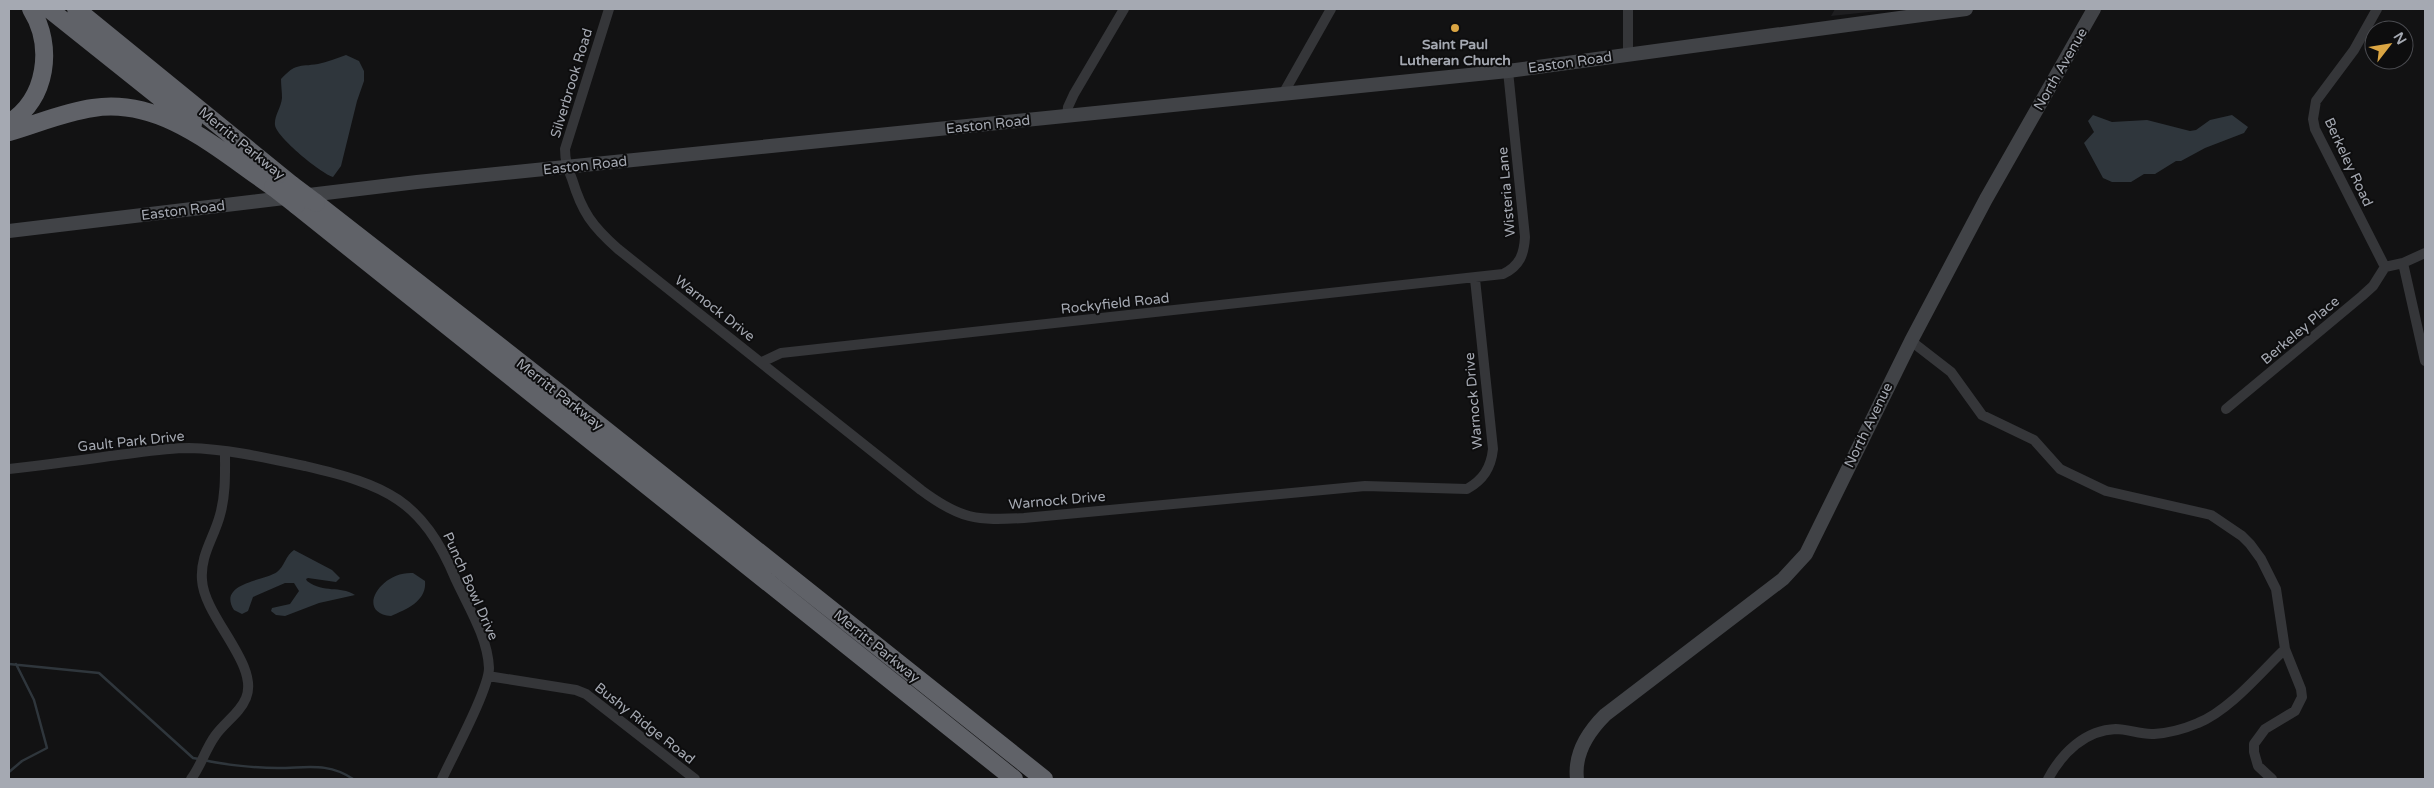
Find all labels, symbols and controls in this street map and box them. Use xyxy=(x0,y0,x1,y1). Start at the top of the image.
north arrow xyxy=(2364,20,2414,70)
marker: Saint Paul Lutheran Church xyxy=(1449,22,1461,34)
street label: North Avenue xyxy=(2030,25,2091,114)
street label: Silverbrook Road xyxy=(547,26,596,140)
text: N xyxy=(2390,29,2410,48)
place label: Saint Paul Lutheran Church xyxy=(1399,36,1511,69)
street label: Easton Road xyxy=(1527,48,1613,77)
street label: Merritt Parkway xyxy=(195,103,289,184)
street label: Easton Road xyxy=(945,112,1031,137)
street label: Berkeley Road xyxy=(2321,115,2377,209)
street label: Wisteria Lane xyxy=(1494,146,1519,238)
street label: Easton Road xyxy=(542,153,628,178)
street label: Easton Road xyxy=(140,197,226,224)
street label: Warnock Drive xyxy=(671,272,758,345)
street label: Rockyfield Road xyxy=(1060,289,1170,318)
street label: Berkeley Place xyxy=(2258,293,2343,368)
street label: Warnock Drive xyxy=(1461,352,1486,450)
street label: Merritt Parkway xyxy=(513,355,607,434)
street label: North Avenue xyxy=(1841,380,1896,471)
street label: Gault Park Drive xyxy=(77,427,185,456)
street label: Warnock Drive xyxy=(1008,488,1106,513)
street label: Punch Bowl Drive xyxy=(439,529,502,643)
street label: Merritt Parkway xyxy=(830,606,924,687)
street label: Bushy Ridge Road xyxy=(591,679,698,768)

